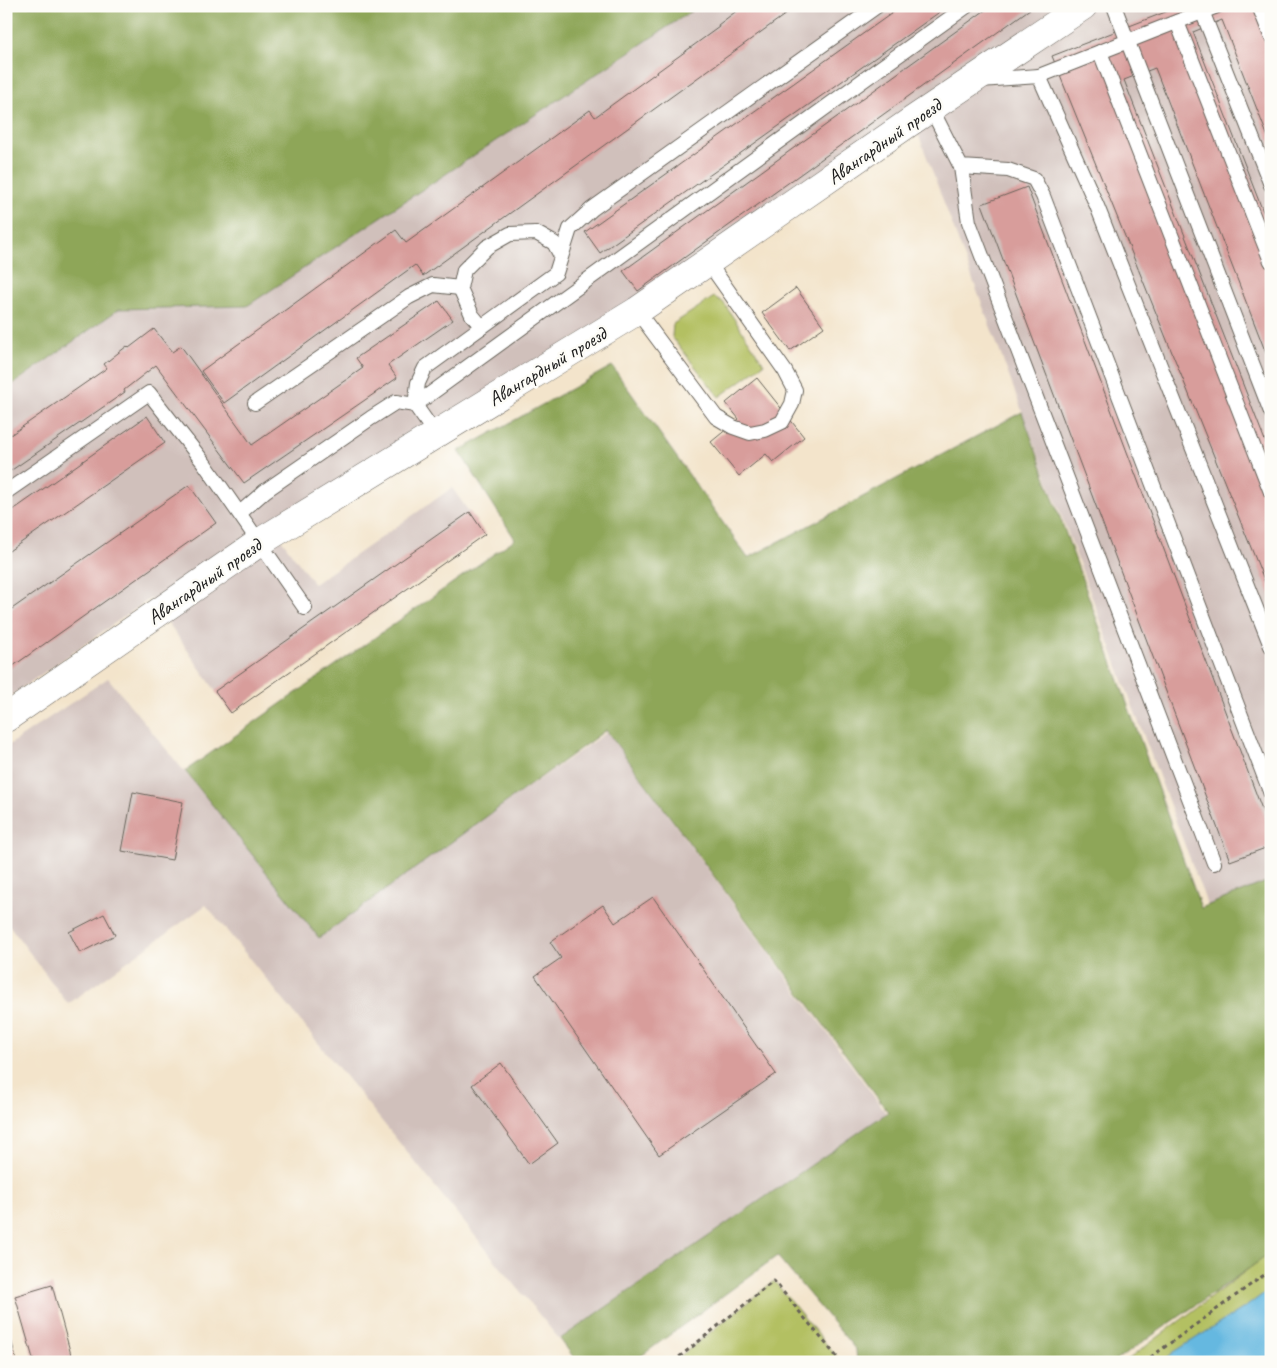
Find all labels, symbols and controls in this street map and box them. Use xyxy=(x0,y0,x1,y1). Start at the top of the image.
street label: Авангардный проезд xyxy=(822,92,948,190)
street label: Авангардный проезд xyxy=(484,320,613,412)
street label: Авангардный проезд xyxy=(142,532,268,630)

